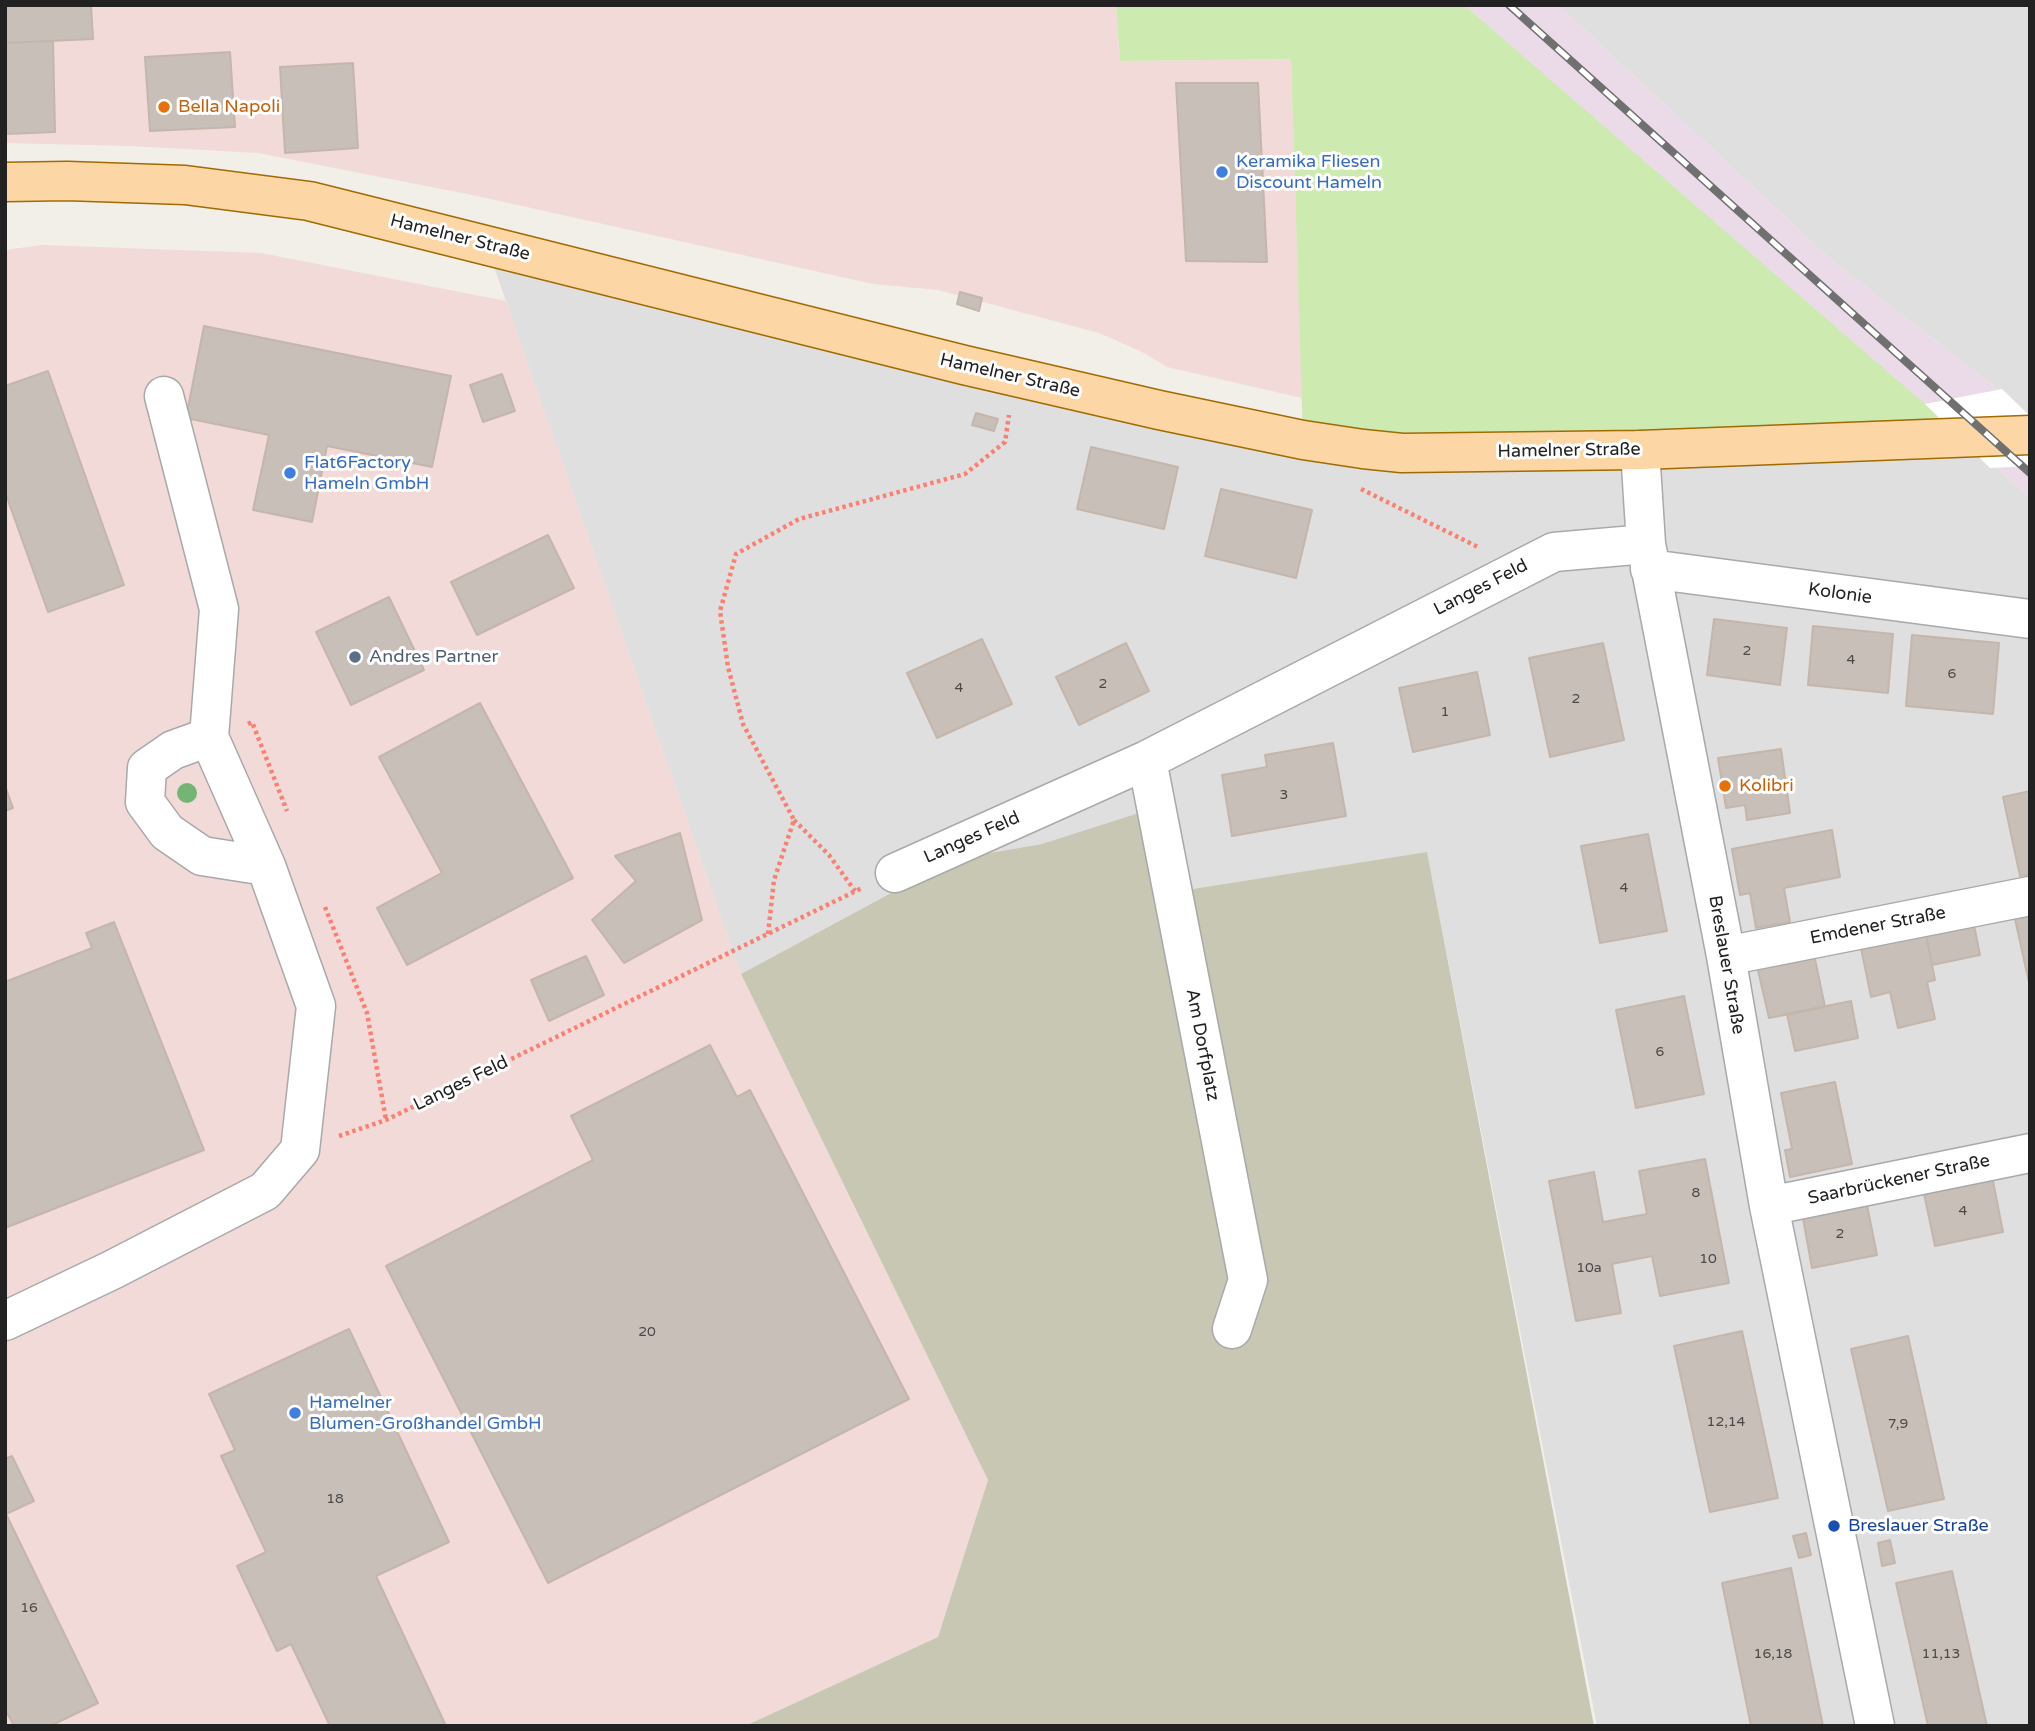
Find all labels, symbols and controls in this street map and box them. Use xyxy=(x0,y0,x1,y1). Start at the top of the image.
place label: Bella Napoli xyxy=(178,96,280,118)
marker: Bella Napoli xyxy=(156,99,172,115)
place label: Keramika Fliesen Discount Hameln xyxy=(1236,151,1382,194)
marker: Keramika Fliesen Discount Hameln xyxy=(1214,164,1230,180)
street label: Hamelner Straße xyxy=(388,210,532,266)
street label: Hamelner Straße xyxy=(938,349,1082,403)
street label: Hamelner Straße xyxy=(1497,439,1641,463)
place label: Flat6Factory Hameln GmbH xyxy=(304,452,429,494)
marker: Flat6Factory Hameln GmbH xyxy=(282,465,298,481)
street label: Langes Feld xyxy=(1430,555,1532,621)
street label: Kolonie xyxy=(1807,579,1873,609)
house number: 2 xyxy=(1743,643,1751,659)
place label: Andres Partner xyxy=(369,646,498,668)
marker: Andres Partner xyxy=(347,649,363,665)
house number: 4 xyxy=(1847,652,1855,668)
house number: 6 xyxy=(1948,666,1956,682)
house number: 2 xyxy=(1099,676,1107,692)
house number: 4 xyxy=(955,680,963,696)
house number: 2 xyxy=(1572,691,1580,707)
house number: 1 xyxy=(1441,704,1449,720)
place label: Kolibri xyxy=(1739,775,1794,797)
marker: Kolibri xyxy=(1717,778,1733,794)
house number: 3 xyxy=(1280,787,1288,803)
street label: Langes Feld xyxy=(921,807,1023,869)
house number: 4 xyxy=(1620,880,1628,896)
street label: Breslauer Straße xyxy=(1703,894,1749,1036)
street label: Emdener Straße xyxy=(1808,902,1948,950)
street label: Am Dorfplatz xyxy=(1181,987,1223,1103)
house number: 6 xyxy=(1656,1044,1664,1060)
street label: Langes Feld xyxy=(410,1052,512,1116)
street label: Saarbrückener Straße xyxy=(1806,1150,1992,1210)
house number: 8 xyxy=(1692,1185,1700,1201)
house number: 4 xyxy=(1959,1203,1967,1219)
house number: 2 xyxy=(1836,1226,1844,1242)
house number: 10 xyxy=(1699,1251,1717,1267)
house number: 10a xyxy=(1576,1260,1602,1276)
house number: 20 xyxy=(638,1324,656,1340)
place label: Hamelner Blumen-Großhandel GmbH xyxy=(309,1392,542,1434)
marker: Hamelner Blumen-Großhandel GmbH xyxy=(287,1405,303,1421)
house number: 12,14 xyxy=(1707,1414,1745,1430)
house number: 7,9 xyxy=(1888,1416,1908,1432)
house number: 18 xyxy=(326,1491,344,1507)
place label: Breslauer Straße xyxy=(1848,1515,1989,1537)
marker: Breslauer Straße xyxy=(1826,1518,1842,1534)
house number: 16 xyxy=(20,1600,38,1616)
house number: 16,18 xyxy=(1754,1646,1792,1662)
house number: 11,13 xyxy=(1922,1646,1960,1662)

